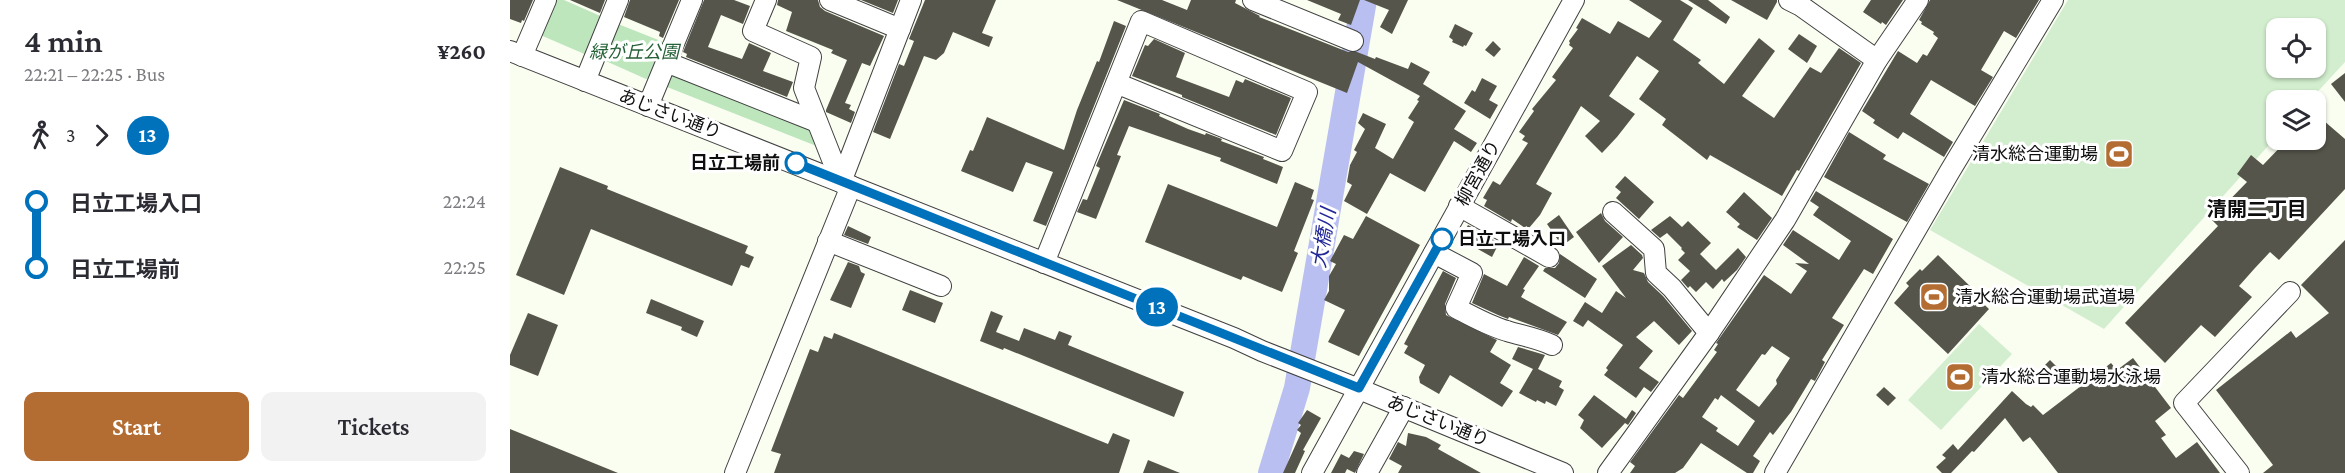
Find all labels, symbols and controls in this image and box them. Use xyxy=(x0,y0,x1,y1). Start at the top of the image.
map controls xyxy=(2266,18,2326,150)
button: locate xyxy=(2266,18,2326,78)
text: 4 min xyxy=(24,22,103,59)
text: ¥260 xyxy=(437,39,486,64)
park label: 緑が丘公園 xyxy=(589,42,682,62)
text: 22:21 – 22:25 · Bus xyxy=(24,63,165,85)
street label: あじさい通り xyxy=(616,85,724,143)
button: layers xyxy=(2266,90,2326,150)
icon: walk xyxy=(24,119,57,152)
icon: forward xyxy=(85,119,118,152)
text: 13 xyxy=(139,123,157,147)
text: 3 xyxy=(66,124,76,146)
street label: 柳宮通り xyxy=(1452,137,1504,209)
sports icon: 清水総合運動場 xyxy=(2103,138,2135,170)
place label: 清水総合運動場 xyxy=(1972,144,2098,164)
marker: 日立工場前 xyxy=(785,152,807,174)
place label: 日立工場前 xyxy=(690,153,780,173)
text: 22:24 xyxy=(443,190,486,212)
text: 日立工場入口 xyxy=(70,191,202,216)
district label: 清開二丁目 xyxy=(2207,198,2307,220)
water label: 大橋川 xyxy=(1307,205,1339,269)
marker: 日立工場入口 xyxy=(1431,228,1453,250)
place label: 日立工場入口 xyxy=(1458,229,1566,249)
text: 22:25 xyxy=(444,256,486,278)
text: 日立工場前 xyxy=(70,257,180,282)
sports icon: 清水総合運動場武道場 xyxy=(1918,281,1950,313)
place label: 清水総合運動場武道場 xyxy=(1955,287,2135,307)
line badge: 13 xyxy=(1130,288,1184,326)
text: 13 xyxy=(1148,295,1166,319)
sports icon: 清水総合運動場水泳場 xyxy=(1944,361,1976,393)
place label: 清水総合運動場水泳場 xyxy=(1981,367,2161,387)
street label: あじさい通り xyxy=(1384,391,1492,451)
button: Start xyxy=(24,392,249,461)
button: Tickets xyxy=(261,392,486,461)

